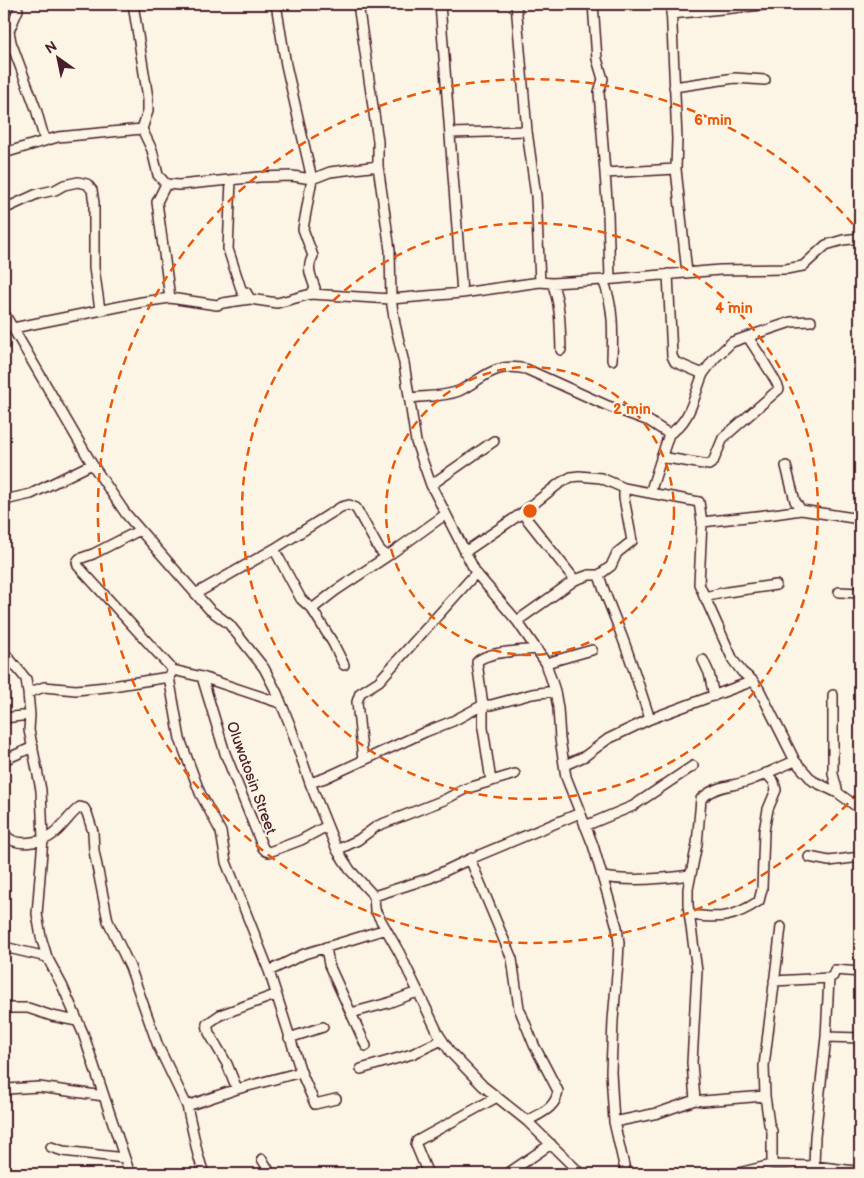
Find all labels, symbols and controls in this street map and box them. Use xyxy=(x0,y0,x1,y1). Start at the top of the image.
north arrow xyxy=(32,32,82,82)
text: N xyxy=(42,38,60,58)
text: 6 min xyxy=(694,111,732,130)
text: 4 min xyxy=(715,299,753,318)
text: 2 min xyxy=(613,400,651,419)
centre of rings xyxy=(521,502,539,520)
street label: Oluwatosin Street xyxy=(222,719,280,837)

